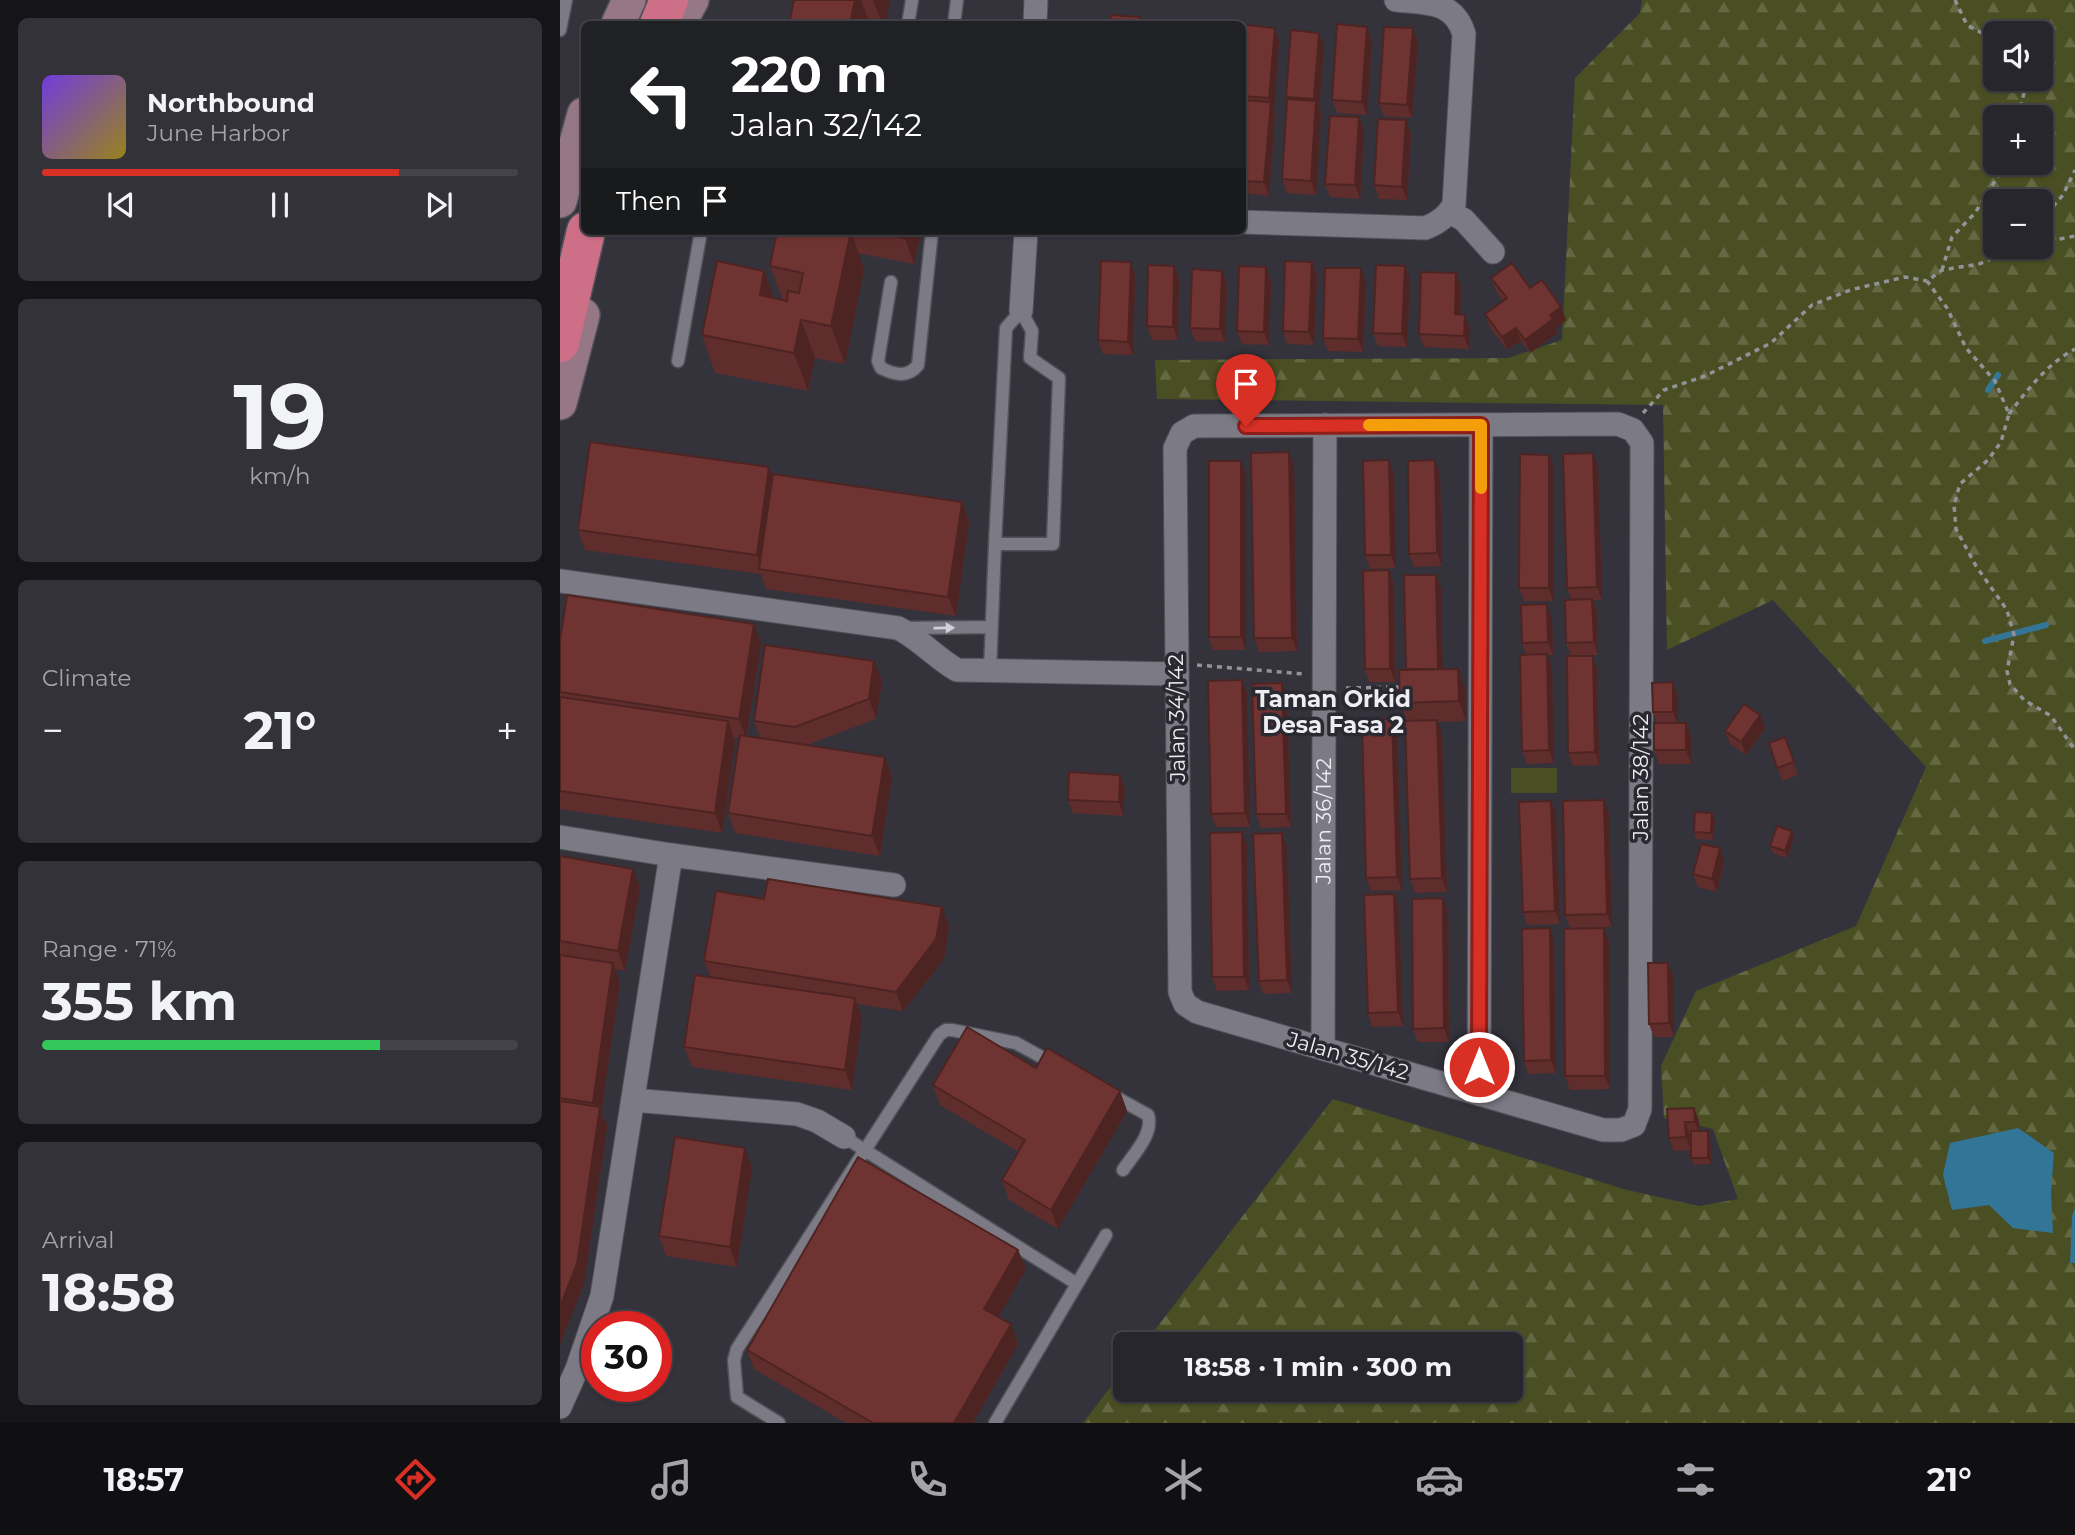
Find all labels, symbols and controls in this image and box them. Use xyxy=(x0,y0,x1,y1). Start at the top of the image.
map controls xyxy=(1983,21,2053,259)
button: sound xyxy=(1983,21,2053,91)
text: 220 m xyxy=(731,45,887,104)
icon: left xyxy=(616,49,707,140)
text: Northbound xyxy=(147,87,315,119)
text: Jalan 32/142 xyxy=(731,105,922,144)
button: + xyxy=(1983,105,2053,175)
text: June Harbor xyxy=(147,119,290,147)
icon: arrive xyxy=(696,182,734,220)
text: Then xyxy=(616,185,682,217)
icon: previous xyxy=(102,186,140,224)
icon: pause xyxy=(261,186,299,224)
icon: next xyxy=(420,186,458,224)
button: − xyxy=(1983,189,2053,259)
pin xyxy=(1216,354,1276,426)
text: 19 xyxy=(233,361,327,472)
icon: arrive xyxy=(1227,365,1265,403)
text: km/h xyxy=(249,462,311,490)
one-way arrow xyxy=(933,622,955,634)
street label: Jalan 34/142 xyxy=(1163,654,1190,783)
text: Climate xyxy=(42,664,131,692)
district label: Taman Orkid Desa Fasa 2 xyxy=(1255,685,1411,739)
text: 21° xyxy=(244,699,316,762)
text: − xyxy=(42,707,64,754)
text: + xyxy=(496,707,518,754)
street label: Jalan 38/142 xyxy=(1628,713,1653,841)
street label: Jalan 36/142 xyxy=(1311,758,1336,885)
text: Range · 71% xyxy=(42,935,176,963)
text: 355 km xyxy=(42,970,237,1033)
street label: Jalan 35/142 xyxy=(1284,1026,1412,1085)
position arrow xyxy=(1442,1030,1516,1104)
text: Arrival xyxy=(42,1226,115,1254)
text: 18:58 xyxy=(42,1261,176,1324)
speed limit sign: 30 xyxy=(581,1311,672,1402)
text: 18:58 · 1 min · 300 m xyxy=(1184,1351,1452,1383)
icon: directions xyxy=(391,1455,440,1504)
icon: music xyxy=(647,1455,696,1504)
icon: phone xyxy=(903,1455,952,1504)
icon: climate xyxy=(1159,1455,1208,1504)
icon: car xyxy=(1415,1455,1464,1504)
icon: filters xyxy=(1671,1455,1720,1504)
text: 18:57 xyxy=(103,1460,184,1499)
text: 21° xyxy=(1927,1460,1972,1499)

